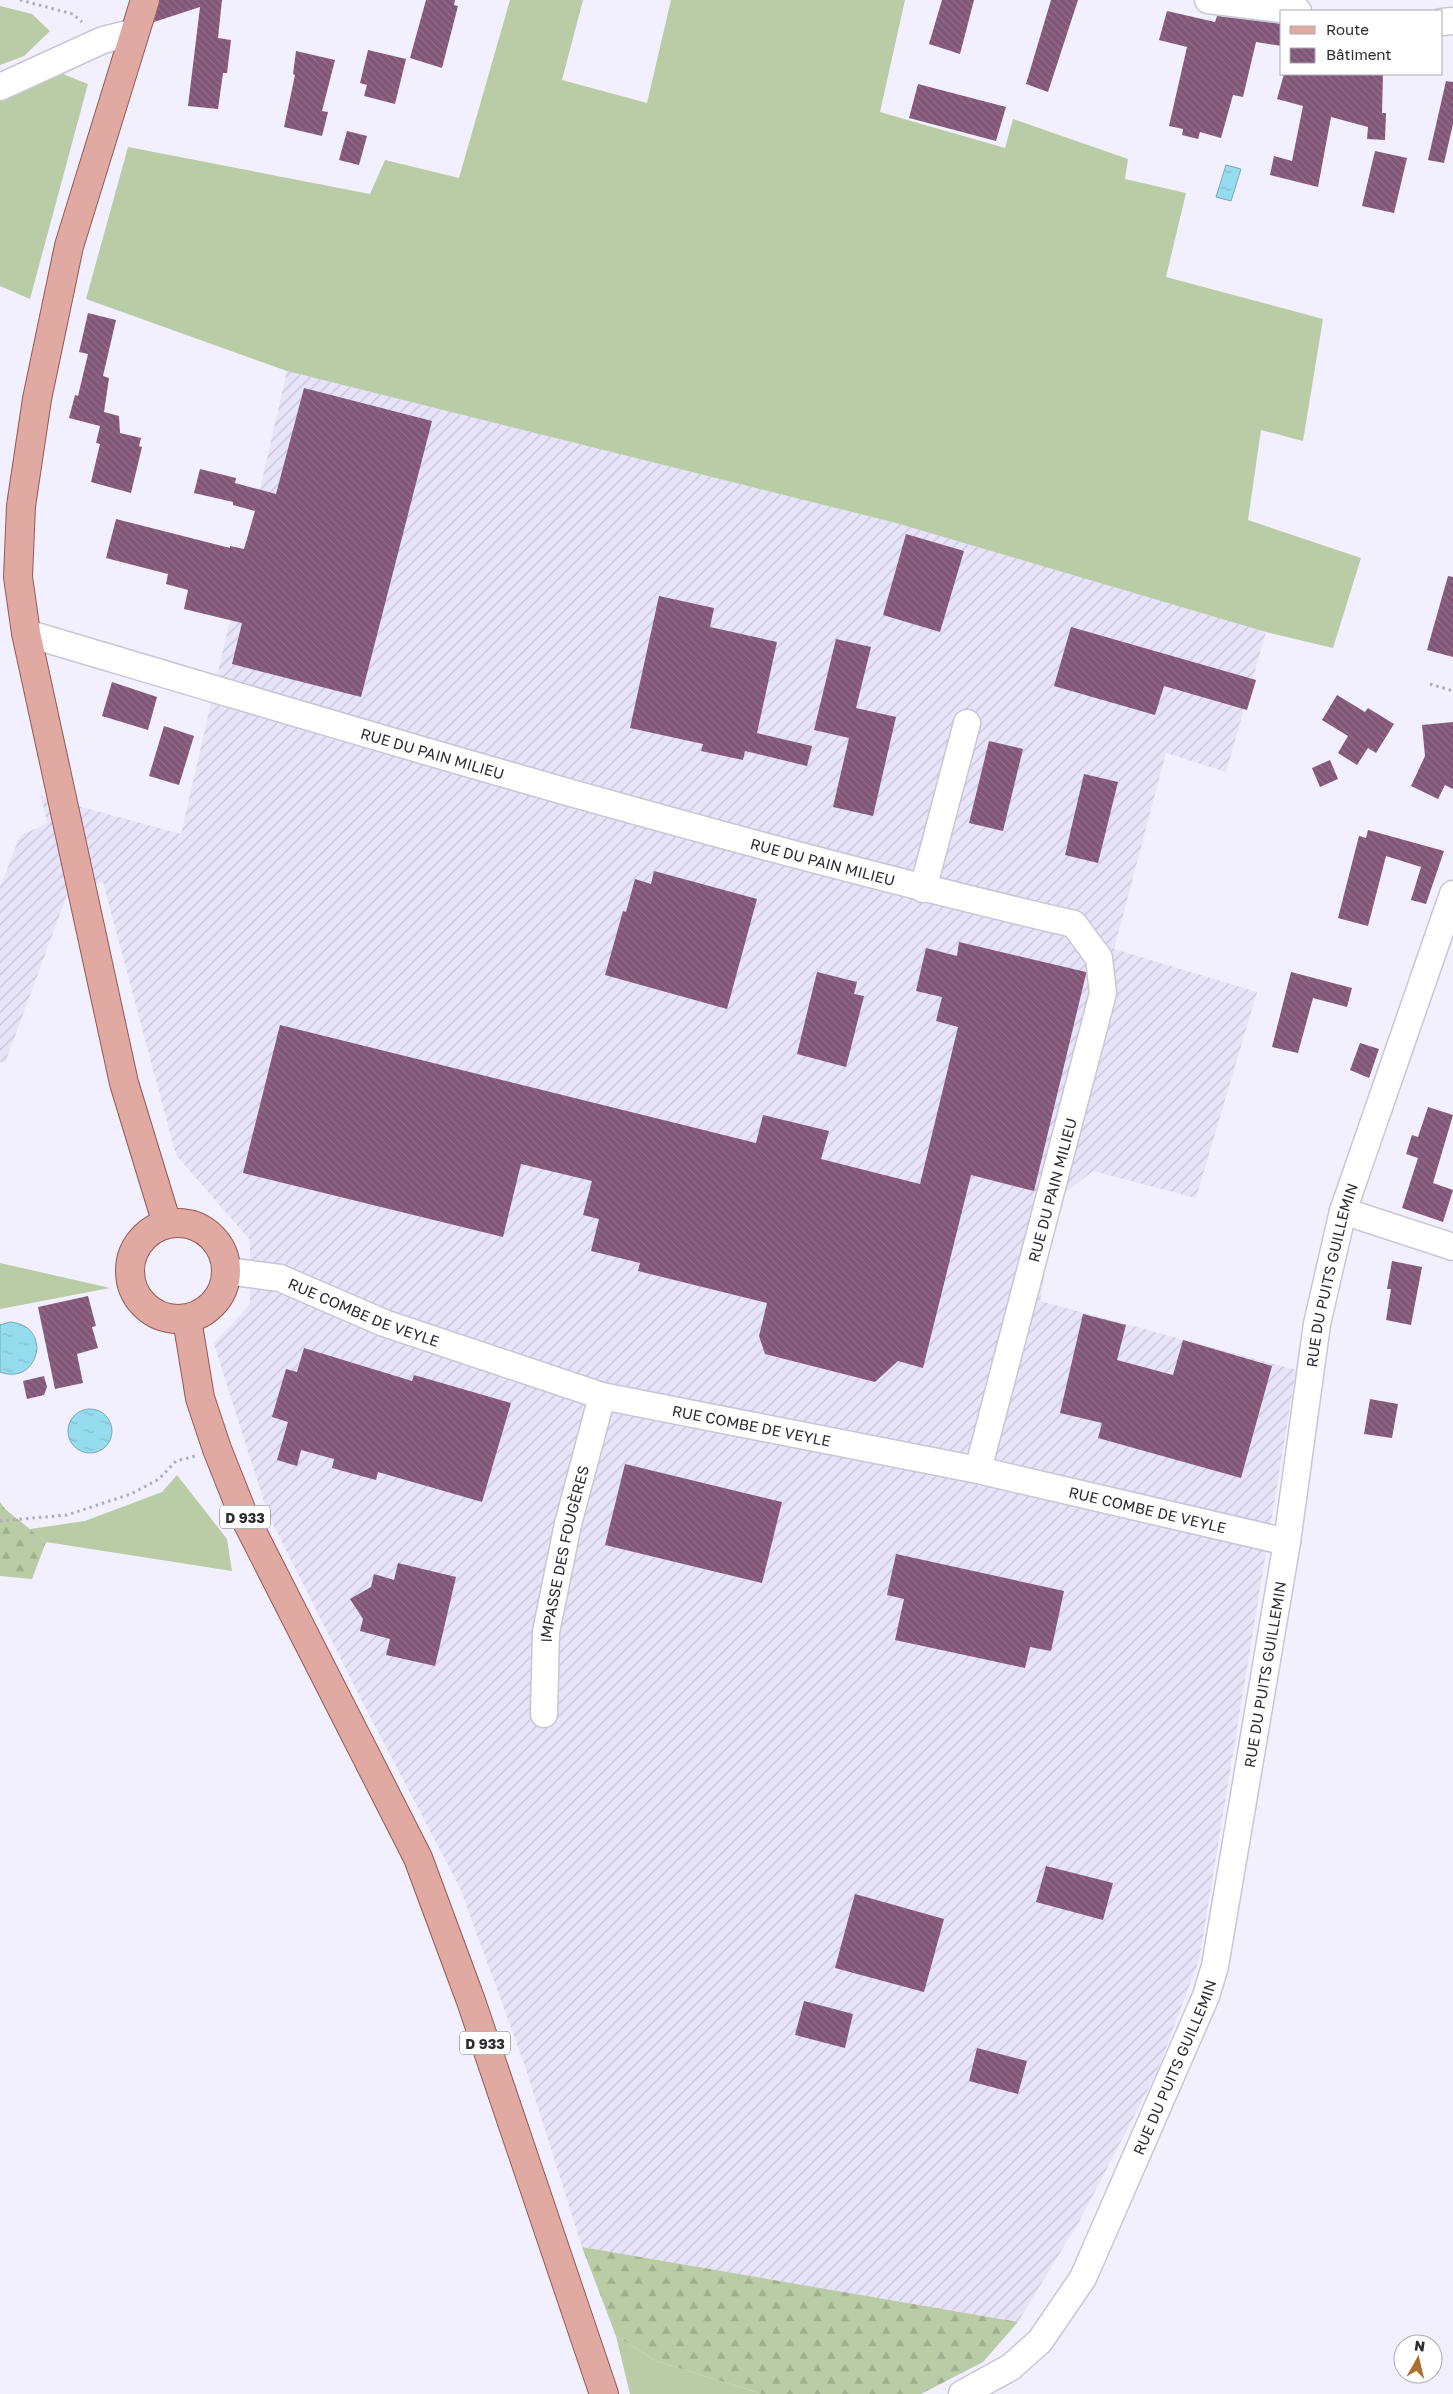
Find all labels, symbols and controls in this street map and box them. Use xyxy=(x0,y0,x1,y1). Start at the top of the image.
legend xyxy=(1280,10,1443,75)
text: Route xyxy=(1326,20,1369,38)
text: Bâtiment xyxy=(1326,45,1391,63)
street label: RUE DU PAIN MILIEU xyxy=(359,724,507,783)
street label: RUE DU PAIN MILIEU xyxy=(749,834,897,889)
street label: RUE DU PAIN MILIEU xyxy=(1024,1116,1080,1264)
street label: RUE DU PUITS GUILLEMIN xyxy=(1302,1181,1361,1368)
street label: RUE COMBE DE VEYLE xyxy=(286,1274,442,1350)
street label: RUE COMBE DE VEYLE xyxy=(671,1401,832,1450)
street label: IMPASSE DES FOUGÈRES xyxy=(536,1463,592,1643)
street label: RUE COMBE DE VEYLE xyxy=(1067,1482,1228,1537)
road number: D 933 xyxy=(220,1505,270,1528)
street label: RUE DU PUITS GUILLEMIN xyxy=(1240,1580,1289,1769)
street label: RUE DU PUITS GUILLEMIN xyxy=(1129,1978,1219,2157)
road number: D 933 xyxy=(460,2032,510,2054)
north arrow xyxy=(1393,2334,1443,2384)
text: N xyxy=(1413,2336,1426,2355)

